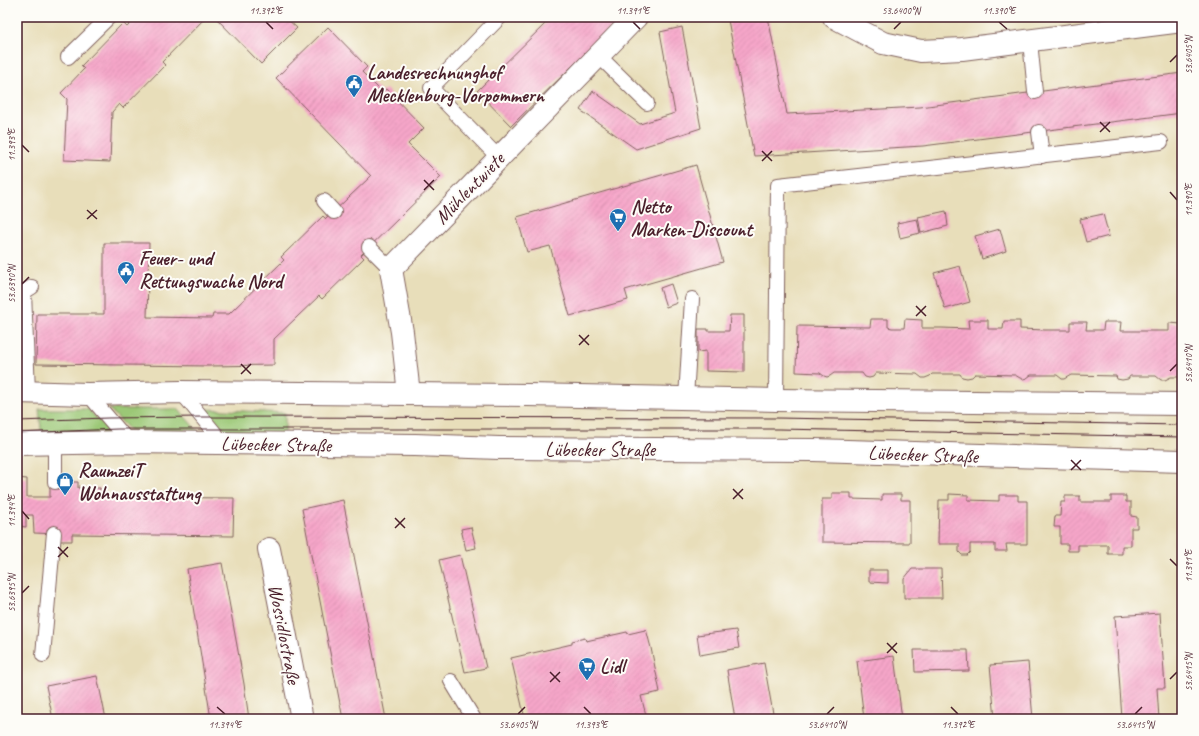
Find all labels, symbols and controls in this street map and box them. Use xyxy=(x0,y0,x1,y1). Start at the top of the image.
text: 11.392°E xyxy=(250,4,284,17)
text: 11.391°E xyxy=(617,4,651,17)
text: 53.6400°N xyxy=(882,4,922,17)
text: 11.390°E xyxy=(983,4,1017,17)
text: 53.6405°N xyxy=(1182,34,1195,74)
place label: Landesrechnunghof Mecklenburg-Vorpommern xyxy=(367,60,546,108)
public building icon: Landesrechnunghof Mecklenburg-Vorpommern xyxy=(344,73,364,98)
text: 11.393°E xyxy=(5,127,18,161)
street label: Mühlentwiete xyxy=(429,146,511,230)
text: 11.390°E xyxy=(1182,182,1195,216)
place label: Netto Marken-Discount xyxy=(631,194,755,242)
supermarket icon: Netto Marken-Discount xyxy=(608,207,628,232)
place label: Feuer- und Rettungswache Nord xyxy=(139,246,286,294)
public building icon: Feuer- und Rettungswache Nord xyxy=(116,260,136,285)
text: 53.6390°N xyxy=(5,263,18,303)
text: 53.6410°N xyxy=(1182,343,1195,383)
street label: Lübecker Straße xyxy=(221,431,333,458)
street label: Lübecker Straße xyxy=(545,437,657,462)
street label: Lübecker Straße xyxy=(867,440,980,469)
place label: RaumzeiT Wohnausstattung xyxy=(78,458,202,506)
shop icon: RaumzeiT Wohnausstattung xyxy=(55,471,75,496)
text: 11.394°E xyxy=(5,493,18,527)
text: 11.391°E xyxy=(1182,548,1195,582)
text: 53.6395°N xyxy=(5,572,18,612)
street label: Wossidlostraße xyxy=(263,582,307,687)
text: 53.6415°N xyxy=(1182,651,1195,691)
place label: Lidl xyxy=(600,654,628,679)
supermarket icon: Lidl xyxy=(577,656,597,681)
text: 11.394°E xyxy=(209,718,243,731)
text: 53.6405°N xyxy=(499,718,539,731)
text: 11.393°E xyxy=(575,718,609,731)
text: 53.6410°N xyxy=(808,718,848,731)
text: 11.392°E xyxy=(942,718,976,731)
text: 53.6415°N xyxy=(1116,718,1156,731)

